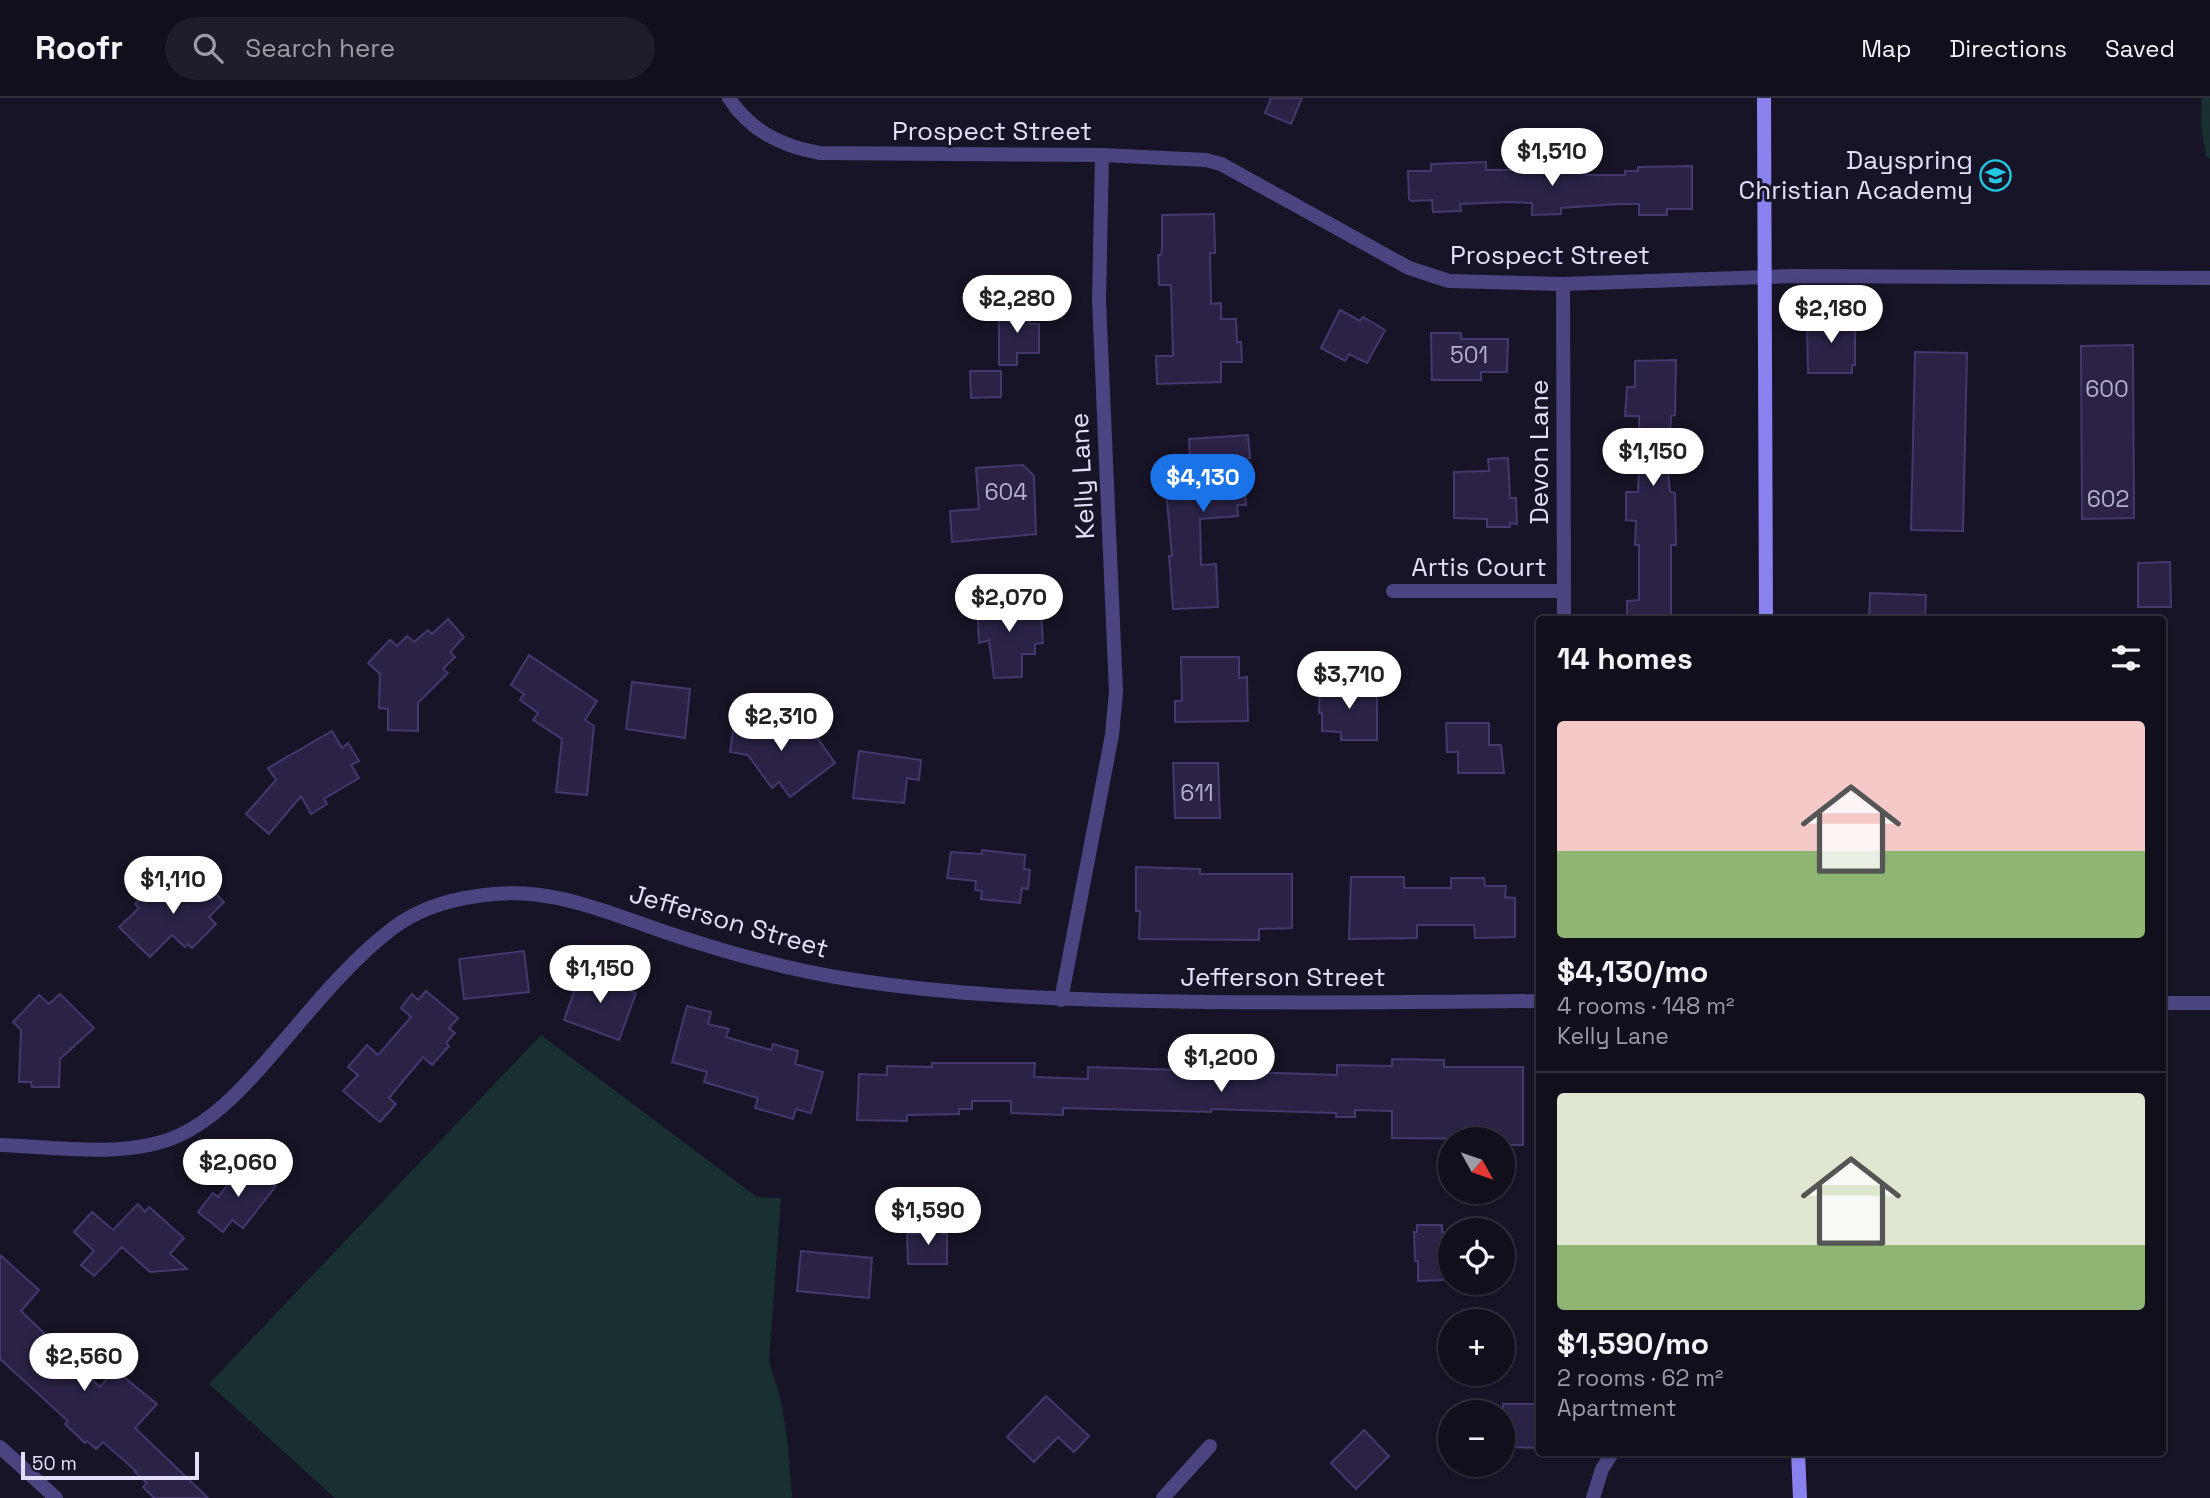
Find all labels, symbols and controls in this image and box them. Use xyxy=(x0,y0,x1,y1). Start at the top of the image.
search box xyxy=(165,17,655,80)
text: Roofr xyxy=(35,27,123,69)
icon: search xyxy=(189,29,227,67)
text: Search here xyxy=(245,31,395,65)
text: Map xyxy=(1861,33,1911,64)
text: Directions xyxy=(1949,33,2067,64)
text: Saved xyxy=(2105,33,2175,64)
street label: Prospect Street xyxy=(892,114,1092,148)
pin: $1,510 xyxy=(1495,129,1609,188)
text: $1,510 xyxy=(1517,136,1587,166)
place label: Dayspring Christian Academy xyxy=(1739,143,1973,207)
school or university icon: Dayspring Christian Academy xyxy=(1979,158,2013,192)
street label: Prospect Street xyxy=(1450,238,1650,272)
pin: $2,280 xyxy=(960,275,1074,335)
text: $2,280 xyxy=(979,283,1055,313)
pin: $2,180 xyxy=(1774,286,1888,345)
text: $2,180 xyxy=(1795,293,1867,323)
house number: 501 xyxy=(1450,340,1488,370)
house number: 600 xyxy=(2085,374,2129,404)
street label: Devon Lane xyxy=(1522,380,1556,524)
street label: Kelly Lane xyxy=(1062,412,1102,540)
pin: $1,150 xyxy=(1596,428,1710,488)
text: $1,150 xyxy=(1619,436,1688,466)
pin: $4,130 xyxy=(1146,454,1260,514)
text: $4,130 xyxy=(1166,462,1240,492)
house number: 604 xyxy=(984,477,1028,507)
house number: 602 xyxy=(2087,484,2129,514)
street label: Artis Court xyxy=(1411,550,1547,584)
pin: $2,070 xyxy=(952,574,1066,634)
text: $2,070 xyxy=(971,582,1047,612)
text: 14 homes xyxy=(1557,639,1693,678)
icon: filters xyxy=(2107,639,2145,677)
pin: $3,710 xyxy=(1292,652,1406,711)
text: $3,710 xyxy=(1313,659,1385,689)
pin: $2,310 xyxy=(724,694,838,753)
text: $2,310 xyxy=(744,701,818,731)
icon: home xyxy=(1788,766,1914,892)
house number: 611 xyxy=(1180,778,1214,808)
pin: $1,110 xyxy=(116,856,230,916)
text: $1,110 xyxy=(140,864,206,894)
street label: Jefferson Street xyxy=(625,876,833,966)
pin: $1,150 xyxy=(543,946,657,1005)
text: $4,130/mo xyxy=(1557,952,1708,991)
text: $1,150 xyxy=(566,953,635,983)
street label: Jefferson Street xyxy=(1180,960,1386,994)
text: 4 rooms · 148 m² xyxy=(1557,991,1734,1021)
text: Kelly Lane xyxy=(1557,1021,1669,1051)
pin: $1,200 xyxy=(1164,1034,1278,1094)
text: $1,200 xyxy=(1184,1042,1258,1072)
north arrow xyxy=(1438,1127,1516,1204)
map controls xyxy=(1438,1127,1515,1477)
icon: home xyxy=(1788,1138,1914,1264)
pin: $2,060 xyxy=(181,1140,295,1199)
text: $2,060 xyxy=(199,1147,277,1177)
pin: $1,590 xyxy=(871,1188,985,1247)
text: $1,590 xyxy=(891,1195,965,1225)
button: locate xyxy=(1438,1218,1515,1295)
button: + xyxy=(1438,1309,1515,1386)
text: $1,590/mo xyxy=(1557,1324,1709,1363)
pin: $2,560 xyxy=(27,1334,141,1393)
text: $2,560 xyxy=(45,1341,123,1371)
text: 2 rooms · 62 m² xyxy=(1557,1363,1723,1393)
text: Apartment xyxy=(1557,1393,1677,1423)
button: − xyxy=(1438,1400,1515,1477)
scale bar xyxy=(21,1449,200,1481)
text: 50 m xyxy=(32,1451,77,1476)

